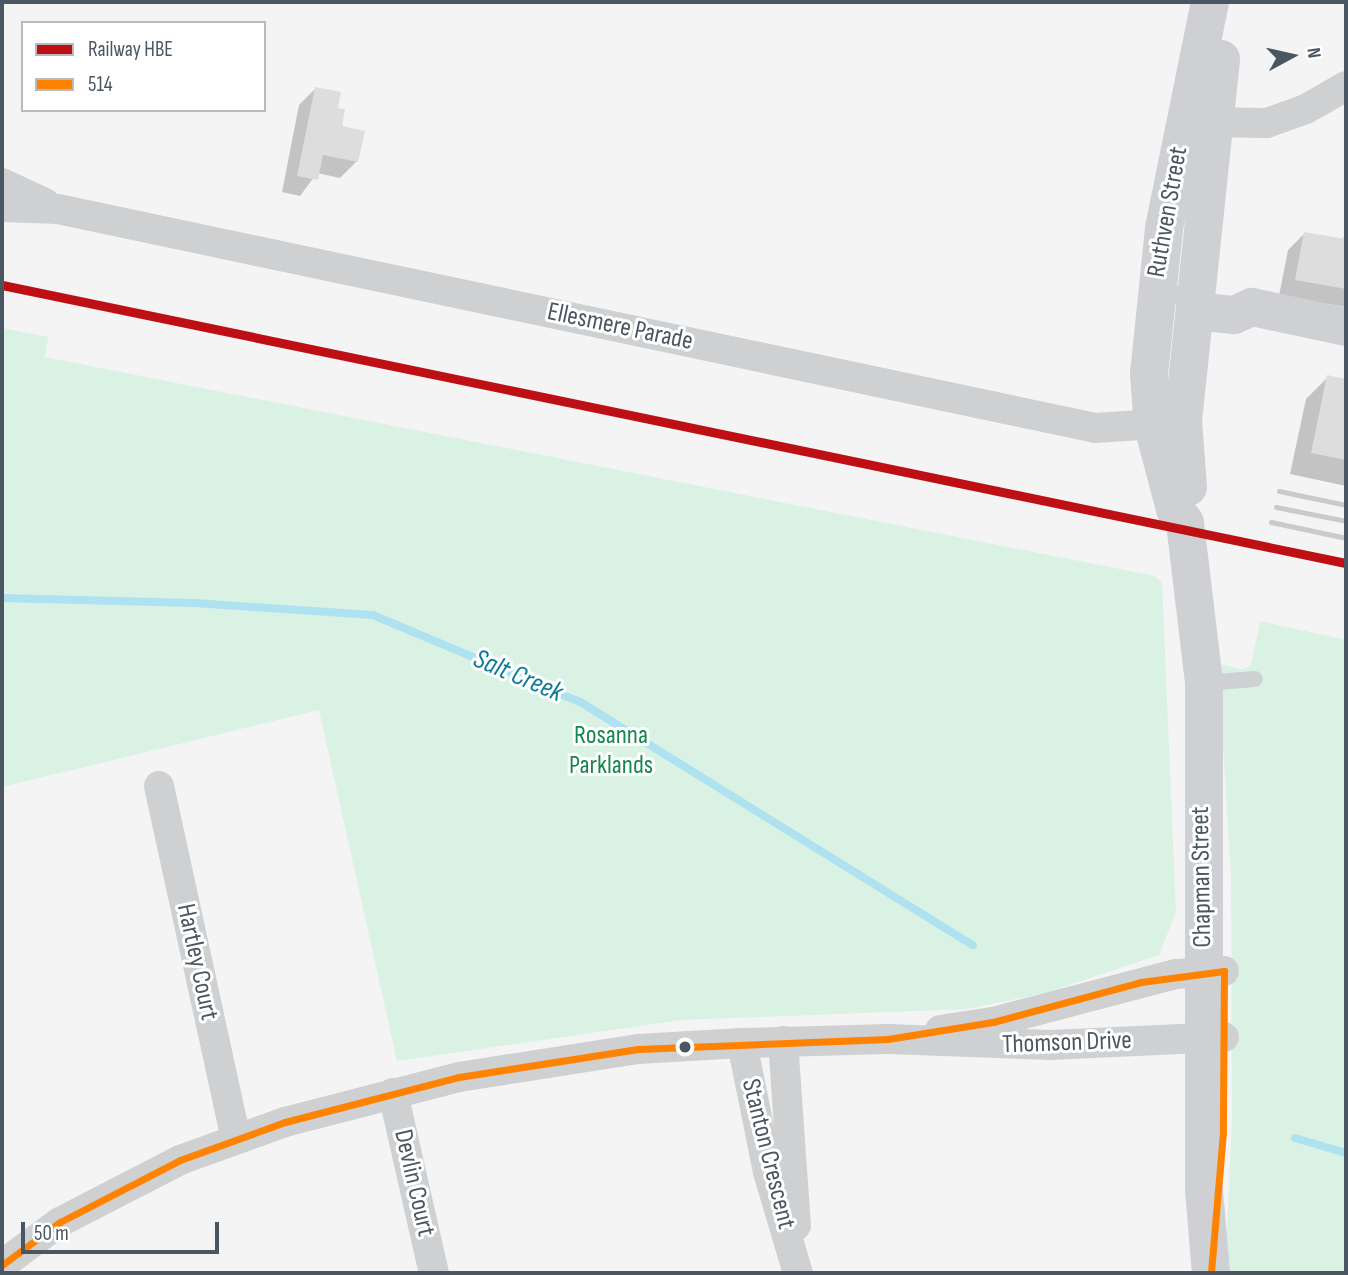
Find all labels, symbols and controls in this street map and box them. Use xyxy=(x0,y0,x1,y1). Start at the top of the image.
legend xyxy=(21,21,266,112)
north arrow xyxy=(1257,21,1327,91)
text: Railway HBE xyxy=(88,37,173,62)
text: N xyxy=(1301,46,1325,60)
text: 514 xyxy=(88,72,113,97)
street label: Ruthven Street xyxy=(1141,144,1195,280)
street label: Ellesmere Parade xyxy=(544,296,696,358)
water label: Salt Creek xyxy=(468,642,568,710)
park label: Rosanna Parklands xyxy=(569,720,653,782)
street label: Chapman Street xyxy=(1185,806,1219,948)
street label: Hartley Court xyxy=(169,901,225,1023)
street label: Thomson Drive xyxy=(1002,1025,1132,1061)
unlabelled marker xyxy=(678,1040,692,1054)
street label: Stanton Crescent xyxy=(734,1076,802,1232)
street label: Devlin Court xyxy=(387,1127,441,1239)
scale bar xyxy=(24,1208,222,1252)
text: 50 m xyxy=(34,1221,69,1246)

